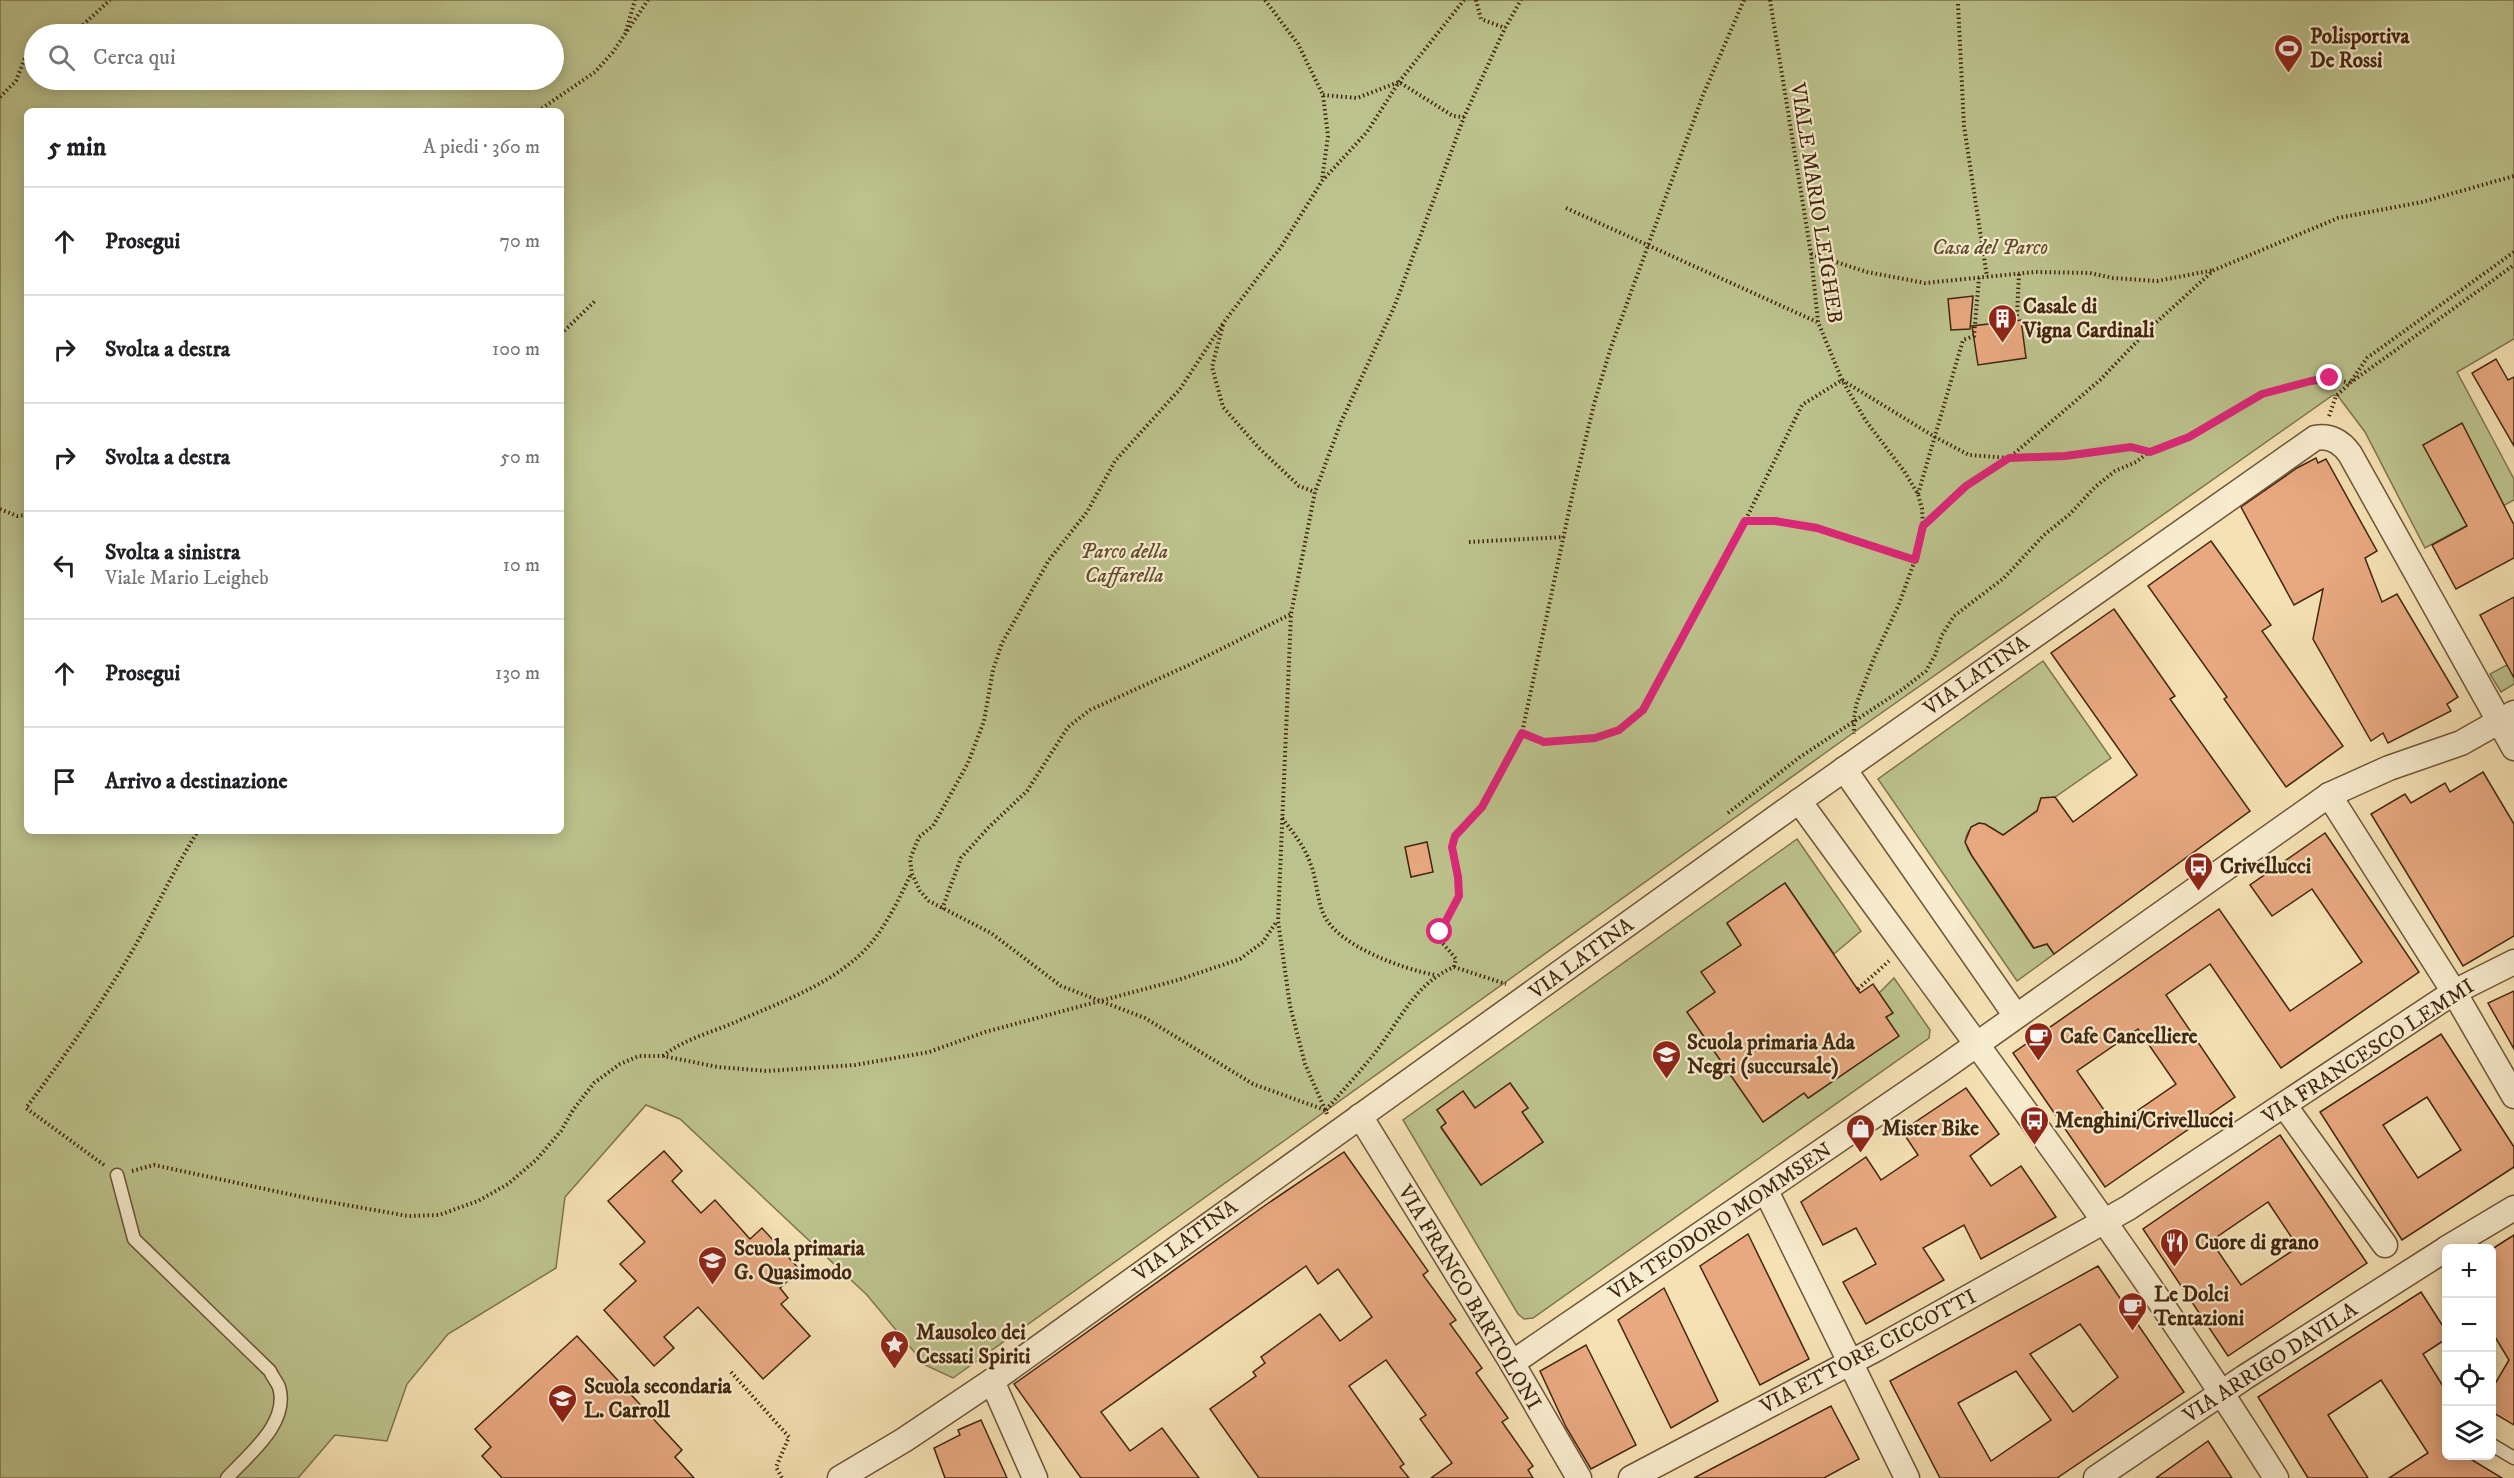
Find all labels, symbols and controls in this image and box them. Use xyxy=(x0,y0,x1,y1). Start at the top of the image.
search box xyxy=(24,24,564,90)
place label: Polisportiva De Rossi xyxy=(2310,24,2411,74)
sports icon: Polisportiva De Rossi xyxy=(2273,32,2305,74)
icon: search xyxy=(45,41,78,74)
text: Cerca qui xyxy=(93,44,176,71)
street label: VIALE MARIO LEIGHEB xyxy=(1784,80,1848,325)
text: 5 min xyxy=(48,131,106,164)
text: A piedi · 360 m xyxy=(423,135,540,160)
icon: ahead xyxy=(48,225,81,258)
text: Prosegui xyxy=(105,228,180,255)
text: 70 m xyxy=(499,229,540,254)
park label: Casa del Parco xyxy=(1932,235,2048,261)
place label: Casale di Vigna Cardinali xyxy=(2022,294,2155,344)
building icon: Casale di Vigna Cardinali xyxy=(1986,302,2018,344)
icon: right xyxy=(48,333,81,366)
text: Svolta a destra xyxy=(105,336,230,363)
text: 100 m xyxy=(492,337,540,362)
route end xyxy=(2316,364,2342,390)
icon: right xyxy=(48,441,81,474)
text: Svolta a destra xyxy=(105,444,230,471)
text: 50 m xyxy=(500,445,540,470)
text: Svolta a sinistra xyxy=(105,539,240,566)
park label: Parco della Caffarella xyxy=(1080,539,1168,589)
icon: left xyxy=(48,549,81,582)
text: 10 m xyxy=(503,553,540,578)
text: Viale Mario Leigheb xyxy=(105,566,269,591)
street label: VIA LATINA xyxy=(1918,630,2035,722)
icon: ahead xyxy=(48,657,81,690)
text: Prosegui xyxy=(105,660,180,687)
text: 130 m xyxy=(495,661,540,686)
icon: arrive xyxy=(48,765,81,798)
text: Arrivo a destinazione xyxy=(105,768,288,795)
bus stop icon: Crivellucci xyxy=(2183,850,2215,892)
place label: Crivellucci xyxy=(2220,854,2312,880)
street label: VIA LATINA xyxy=(1523,912,1639,1006)
route start xyxy=(1426,918,1452,944)
street label: VIA FRANCESCO LEMMI xyxy=(2257,974,2479,1131)
cafe icon: Cafe Cancelliere xyxy=(2023,1020,2055,1062)
place label: Cafe Cancelliere xyxy=(2060,1024,2198,1050)
place label: Scuola primaria Ada Negri (succursale) xyxy=(1687,1030,1856,1080)
school or university icon: Scuola primaria Ada Negri (succursale) xyxy=(1650,1038,1682,1080)
bus stop icon: Menghini/Crivellucci xyxy=(2018,1104,2050,1146)
place label: Menghini/Crivellucci xyxy=(2055,1108,2234,1134)
shop icon: Mister Bike xyxy=(1845,1112,1877,1154)
place label: Mister Bike xyxy=(1882,1116,1979,1142)
street label: VIA TEODORO MOMMSEN xyxy=(1603,1137,1837,1307)
street label: VIA FRANCO BARTOLONI xyxy=(1391,1180,1547,1414)
street label: VIA LATINA xyxy=(1127,1194,1243,1288)
restaurant icon: Cuore di grano xyxy=(2158,1226,2190,1268)
place label: Cuore di grano xyxy=(2195,1230,2319,1256)
place label: Scuola primaria G. Quasimodo xyxy=(734,1236,866,1286)
school or university icon: Scuola primaria G. Quasimodo xyxy=(697,1244,729,1286)
map controls xyxy=(2442,1244,2496,1460)
button: + xyxy=(2442,1244,2496,1298)
place label: Le Dolci Tentazioni xyxy=(2153,1282,2245,1332)
street label: VIA ETTORE CICCOTTI xyxy=(1755,1284,1981,1420)
cafe icon: Le Dolci Tentazioni xyxy=(2117,1290,2149,1332)
street label: VIA ARRIGO DAVILA xyxy=(2178,1296,2363,1429)
button: − xyxy=(2442,1298,2496,1352)
place label: Mausoleo dei Cessati Spiriti xyxy=(916,1320,1031,1370)
place icon: Mausoleo dei Cessati Spiriti xyxy=(879,1328,911,1370)
button: locate xyxy=(2442,1352,2496,1406)
place label: Scuola secondaria L. Carroll xyxy=(584,1374,733,1424)
school or university icon: Scuola secondaria L. Carroll xyxy=(547,1382,579,1424)
button: layers xyxy=(2442,1406,2496,1460)

